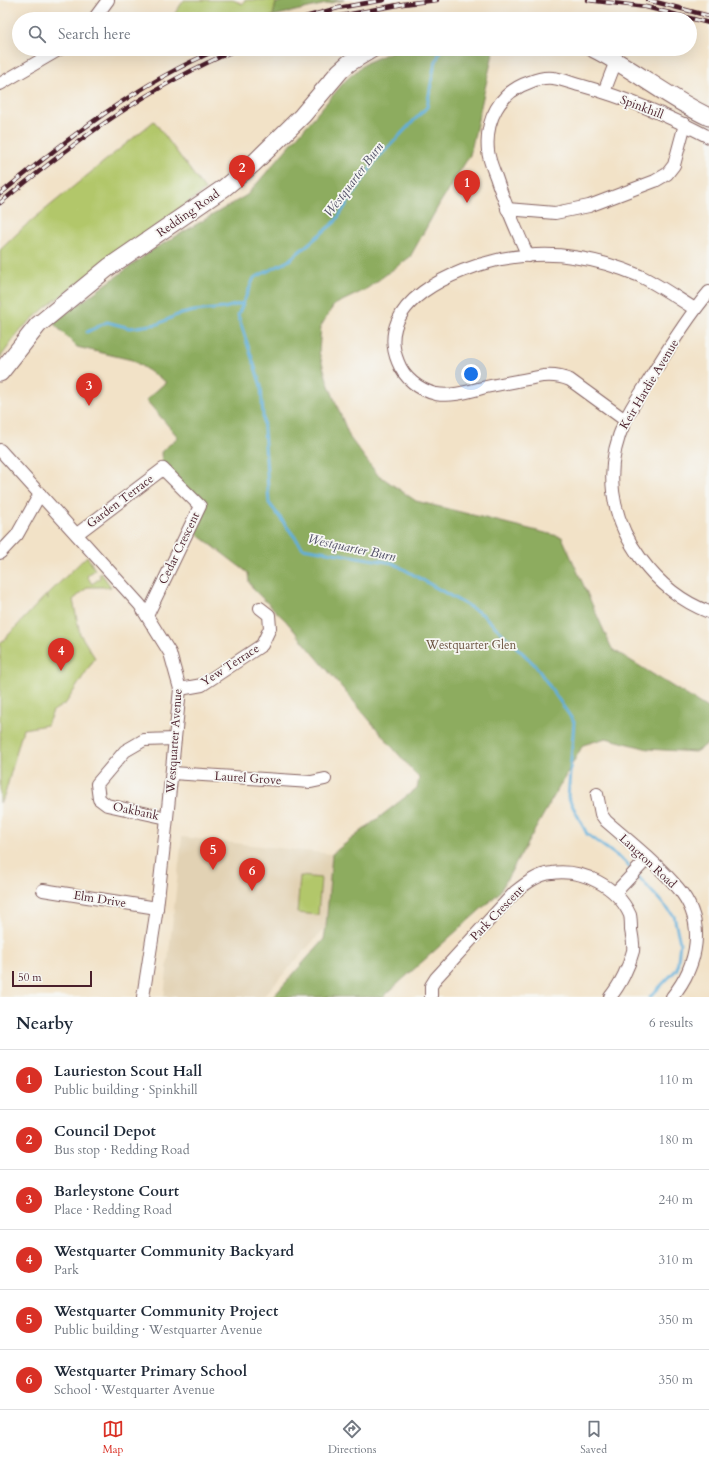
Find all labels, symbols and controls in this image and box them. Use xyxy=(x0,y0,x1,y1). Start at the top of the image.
search box xyxy=(12,12,697,56)
icon: search xyxy=(26,23,48,45)
text: Search here xyxy=(58,24,131,44)
street label: Spinkhill xyxy=(618,91,666,123)
water label: Westquarter Burn xyxy=(320,138,388,221)
pin: 2 xyxy=(229,155,255,188)
pin: 1 xyxy=(454,170,480,203)
street label: Redding Road xyxy=(153,185,223,241)
street label: Keir Hardie Avenue xyxy=(616,336,682,432)
your location xyxy=(461,364,481,384)
pin: 3 xyxy=(76,373,102,406)
street label: Garden Terrace xyxy=(83,471,157,531)
street label: Cedar Crescent xyxy=(155,509,203,587)
water label: Westquarter Burn xyxy=(306,530,398,566)
park label: Westquarter Glen xyxy=(425,637,517,653)
pin: 4 xyxy=(48,638,74,671)
street label: Yew Terrace xyxy=(198,640,262,690)
street label: Westquarter Avenue xyxy=(162,688,186,795)
street label: Laurel Grove xyxy=(214,768,282,788)
street label: Oakbank xyxy=(111,798,161,824)
street label: Langton Road xyxy=(616,830,680,892)
pin: 5 xyxy=(200,837,226,870)
pin: 6 xyxy=(239,858,265,891)
street label: Park Crescent xyxy=(467,882,528,944)
street label: Elm Drive xyxy=(73,887,127,911)
scale bar xyxy=(12,969,92,988)
text: 50 m xyxy=(18,970,42,985)
text: Nearby xyxy=(16,1012,73,1035)
text: 6 results xyxy=(649,1014,693,1032)
text: Laurieston Scout Hall xyxy=(54,1061,202,1081)
text: 1 xyxy=(26,1071,32,1089)
text: 110 m xyxy=(659,1071,693,1089)
text: Public building · Spinkhill xyxy=(54,1081,198,1099)
text: Council Depot xyxy=(54,1121,156,1141)
text: 2 xyxy=(26,1131,32,1149)
text: 180 m xyxy=(659,1131,693,1149)
text: Bus stop · Redding Road xyxy=(54,1141,190,1159)
text: Barleystone Court xyxy=(54,1181,179,1201)
text: 3 xyxy=(26,1191,32,1209)
text: 240 m xyxy=(659,1191,693,1209)
text: Place · Redding Road xyxy=(54,1201,172,1219)
text: Westquarter Community Backyard xyxy=(54,1241,294,1261)
text: 4 xyxy=(26,1251,32,1269)
text: 310 m xyxy=(659,1251,693,1269)
text: Park xyxy=(54,1261,79,1279)
text: Westquarter Community Project xyxy=(54,1301,278,1321)
text: 5 xyxy=(26,1311,32,1329)
text: 350 m xyxy=(659,1311,693,1329)
text: Public building · Westquarter Avenue xyxy=(54,1321,262,1339)
text: Westquarter Primary School xyxy=(54,1361,247,1381)
text: 6 xyxy=(26,1371,32,1389)
text: 350 m xyxy=(659,1371,693,1389)
text: School · Westquarter Avenue xyxy=(54,1381,215,1399)
tab: Map xyxy=(102,1418,124,1457)
tab: Directions xyxy=(328,1418,376,1457)
tab: Saved xyxy=(580,1418,607,1457)

